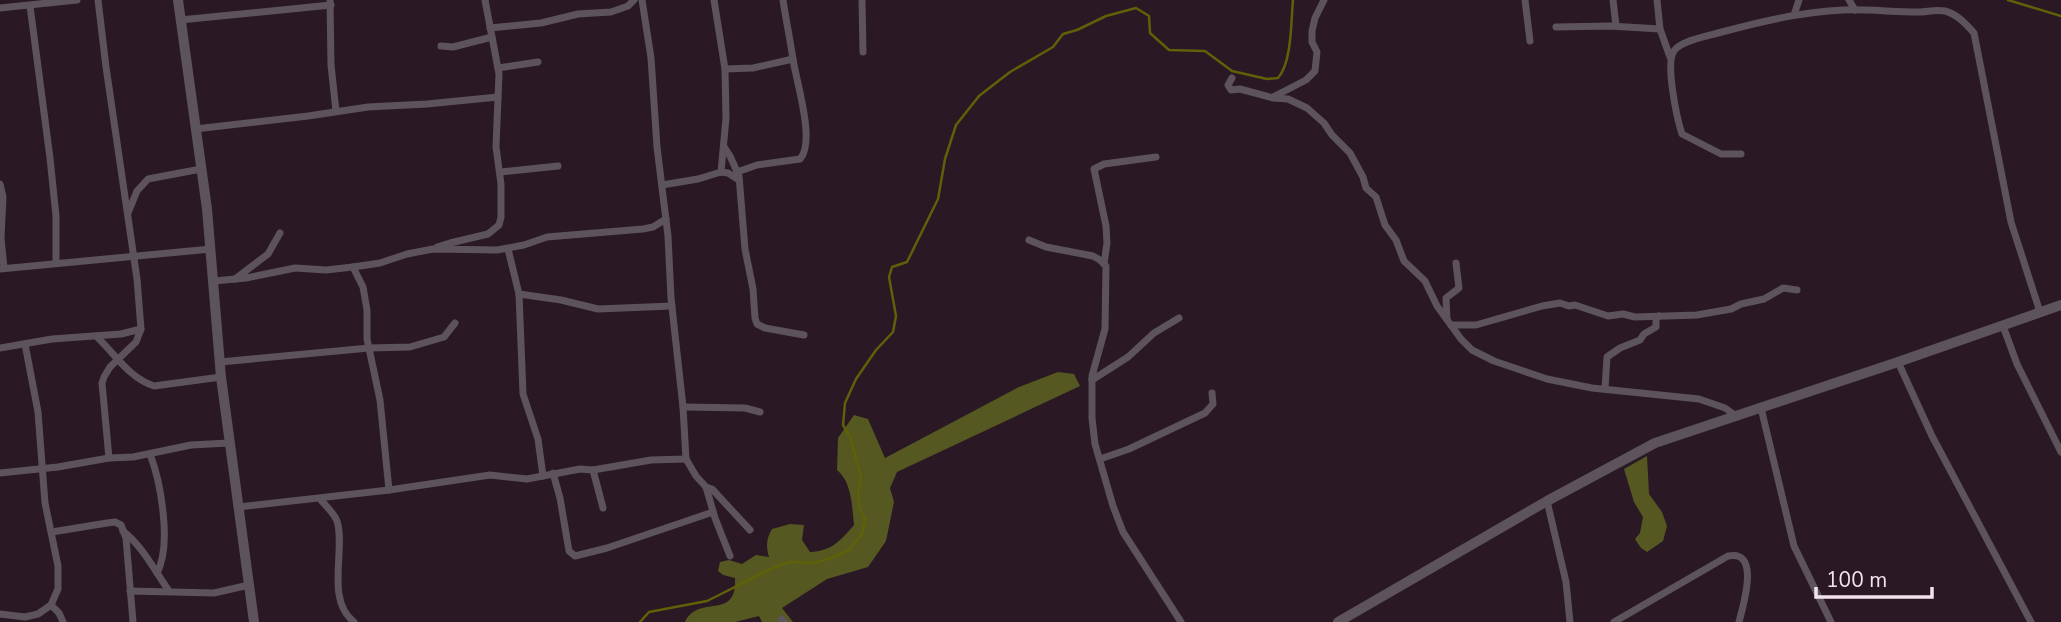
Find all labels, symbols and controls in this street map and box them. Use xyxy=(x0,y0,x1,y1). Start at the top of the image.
scale bar xyxy=(1816,556,1932,600)
text: 100 m xyxy=(1826,566,1887,594)

